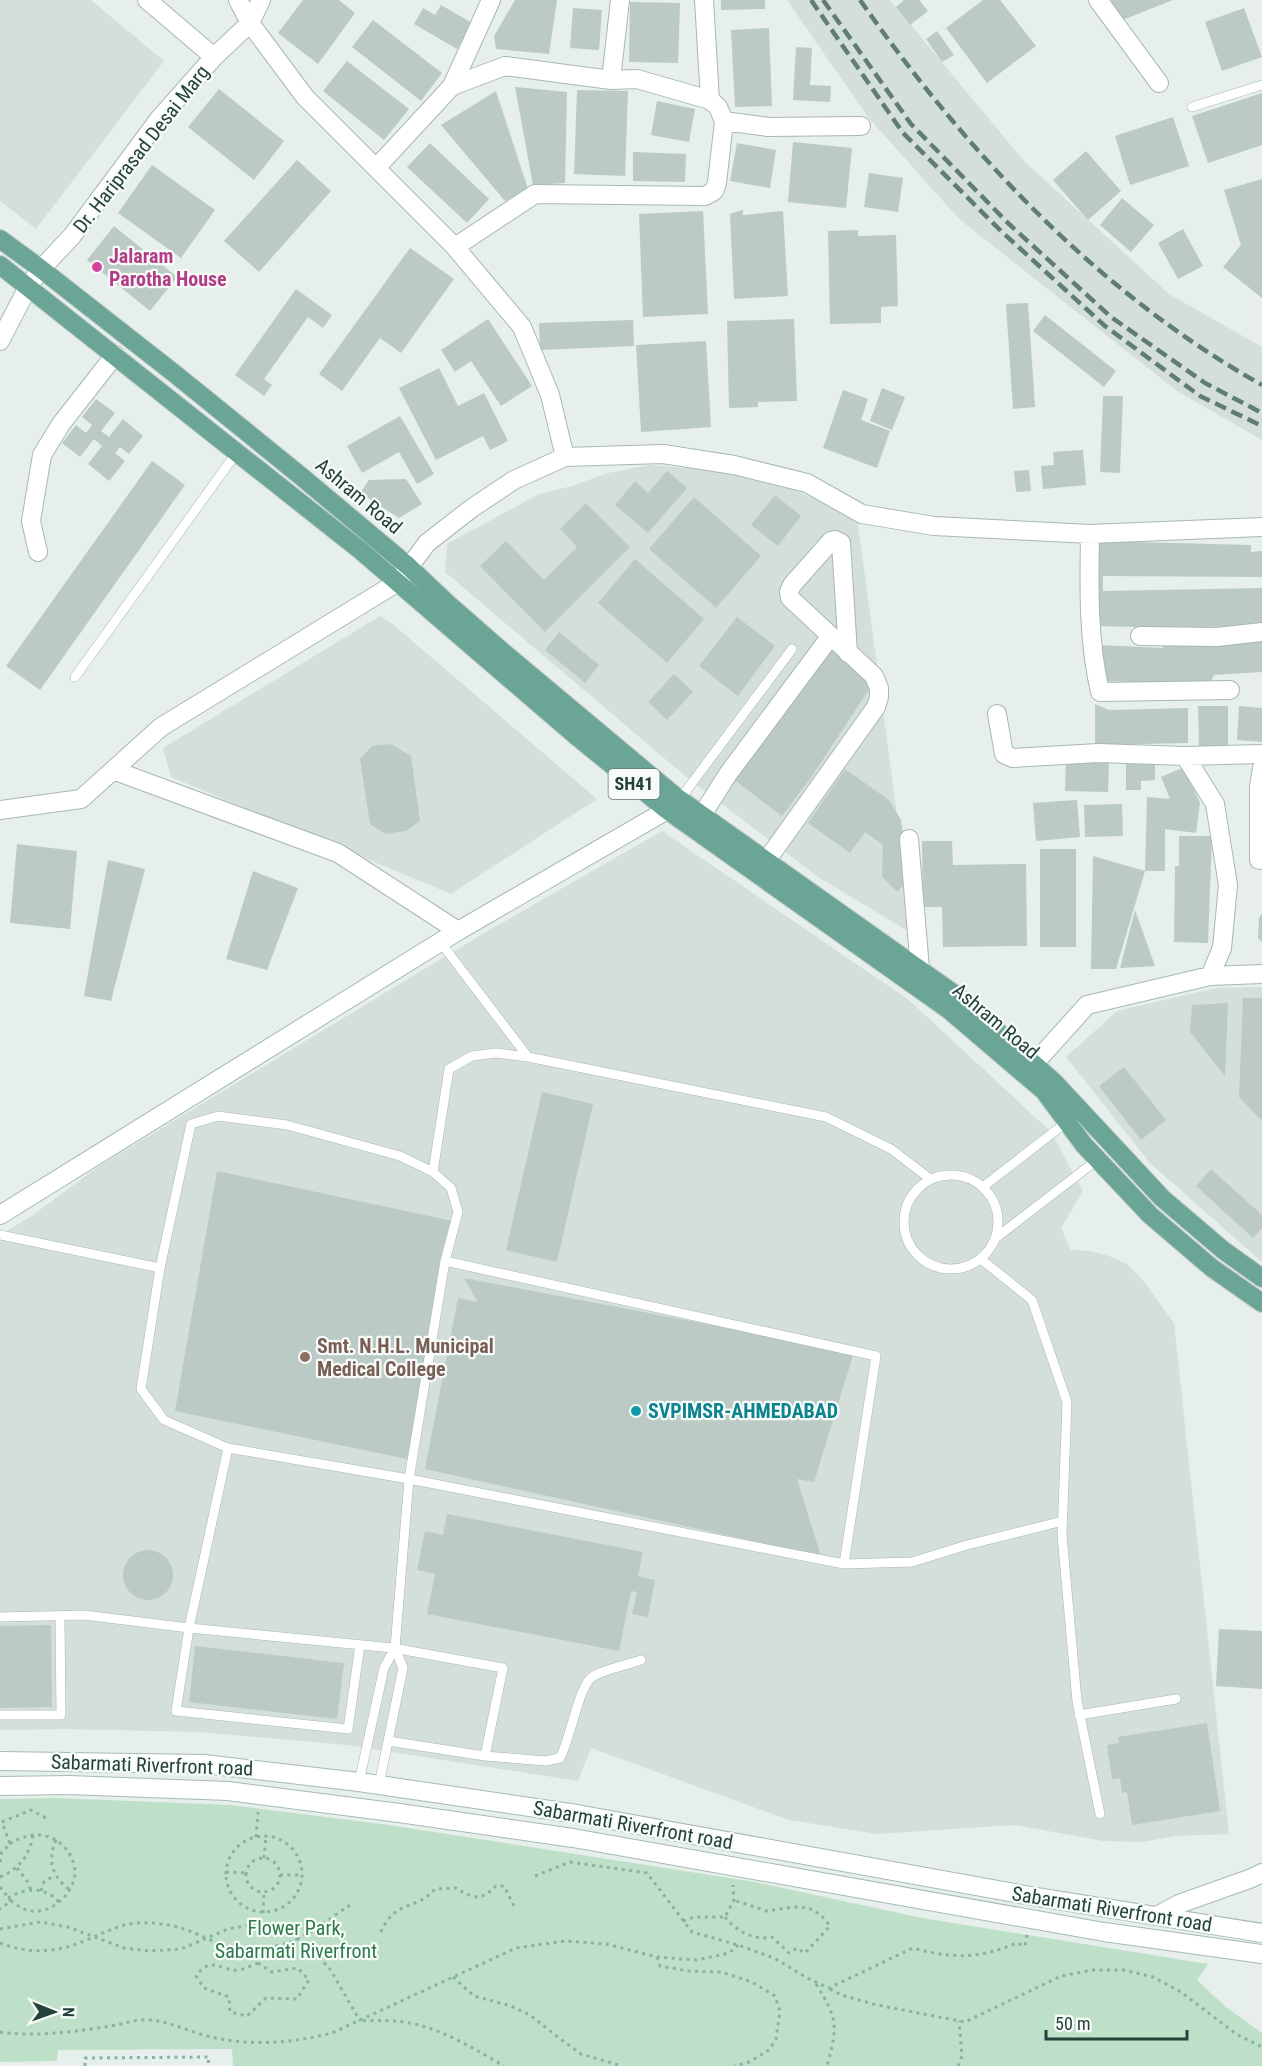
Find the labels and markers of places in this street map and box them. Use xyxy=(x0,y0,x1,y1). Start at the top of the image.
place label: Jalaram Parotha House xyxy=(109,244,227,291)
marker: Jalaram Parotha House xyxy=(90,260,104,274)
place label: Smt. N.H.L. Municipal Medical College xyxy=(317,1334,494,1381)
marker: Smt. N.H.L. Municipal Medical College xyxy=(298,1350,312,1364)
place label: SVPIMSR-AHMEDABAD xyxy=(648,1399,838,1423)
marker: SVPIMSR-AHMEDABAD xyxy=(629,1404,643,1418)

